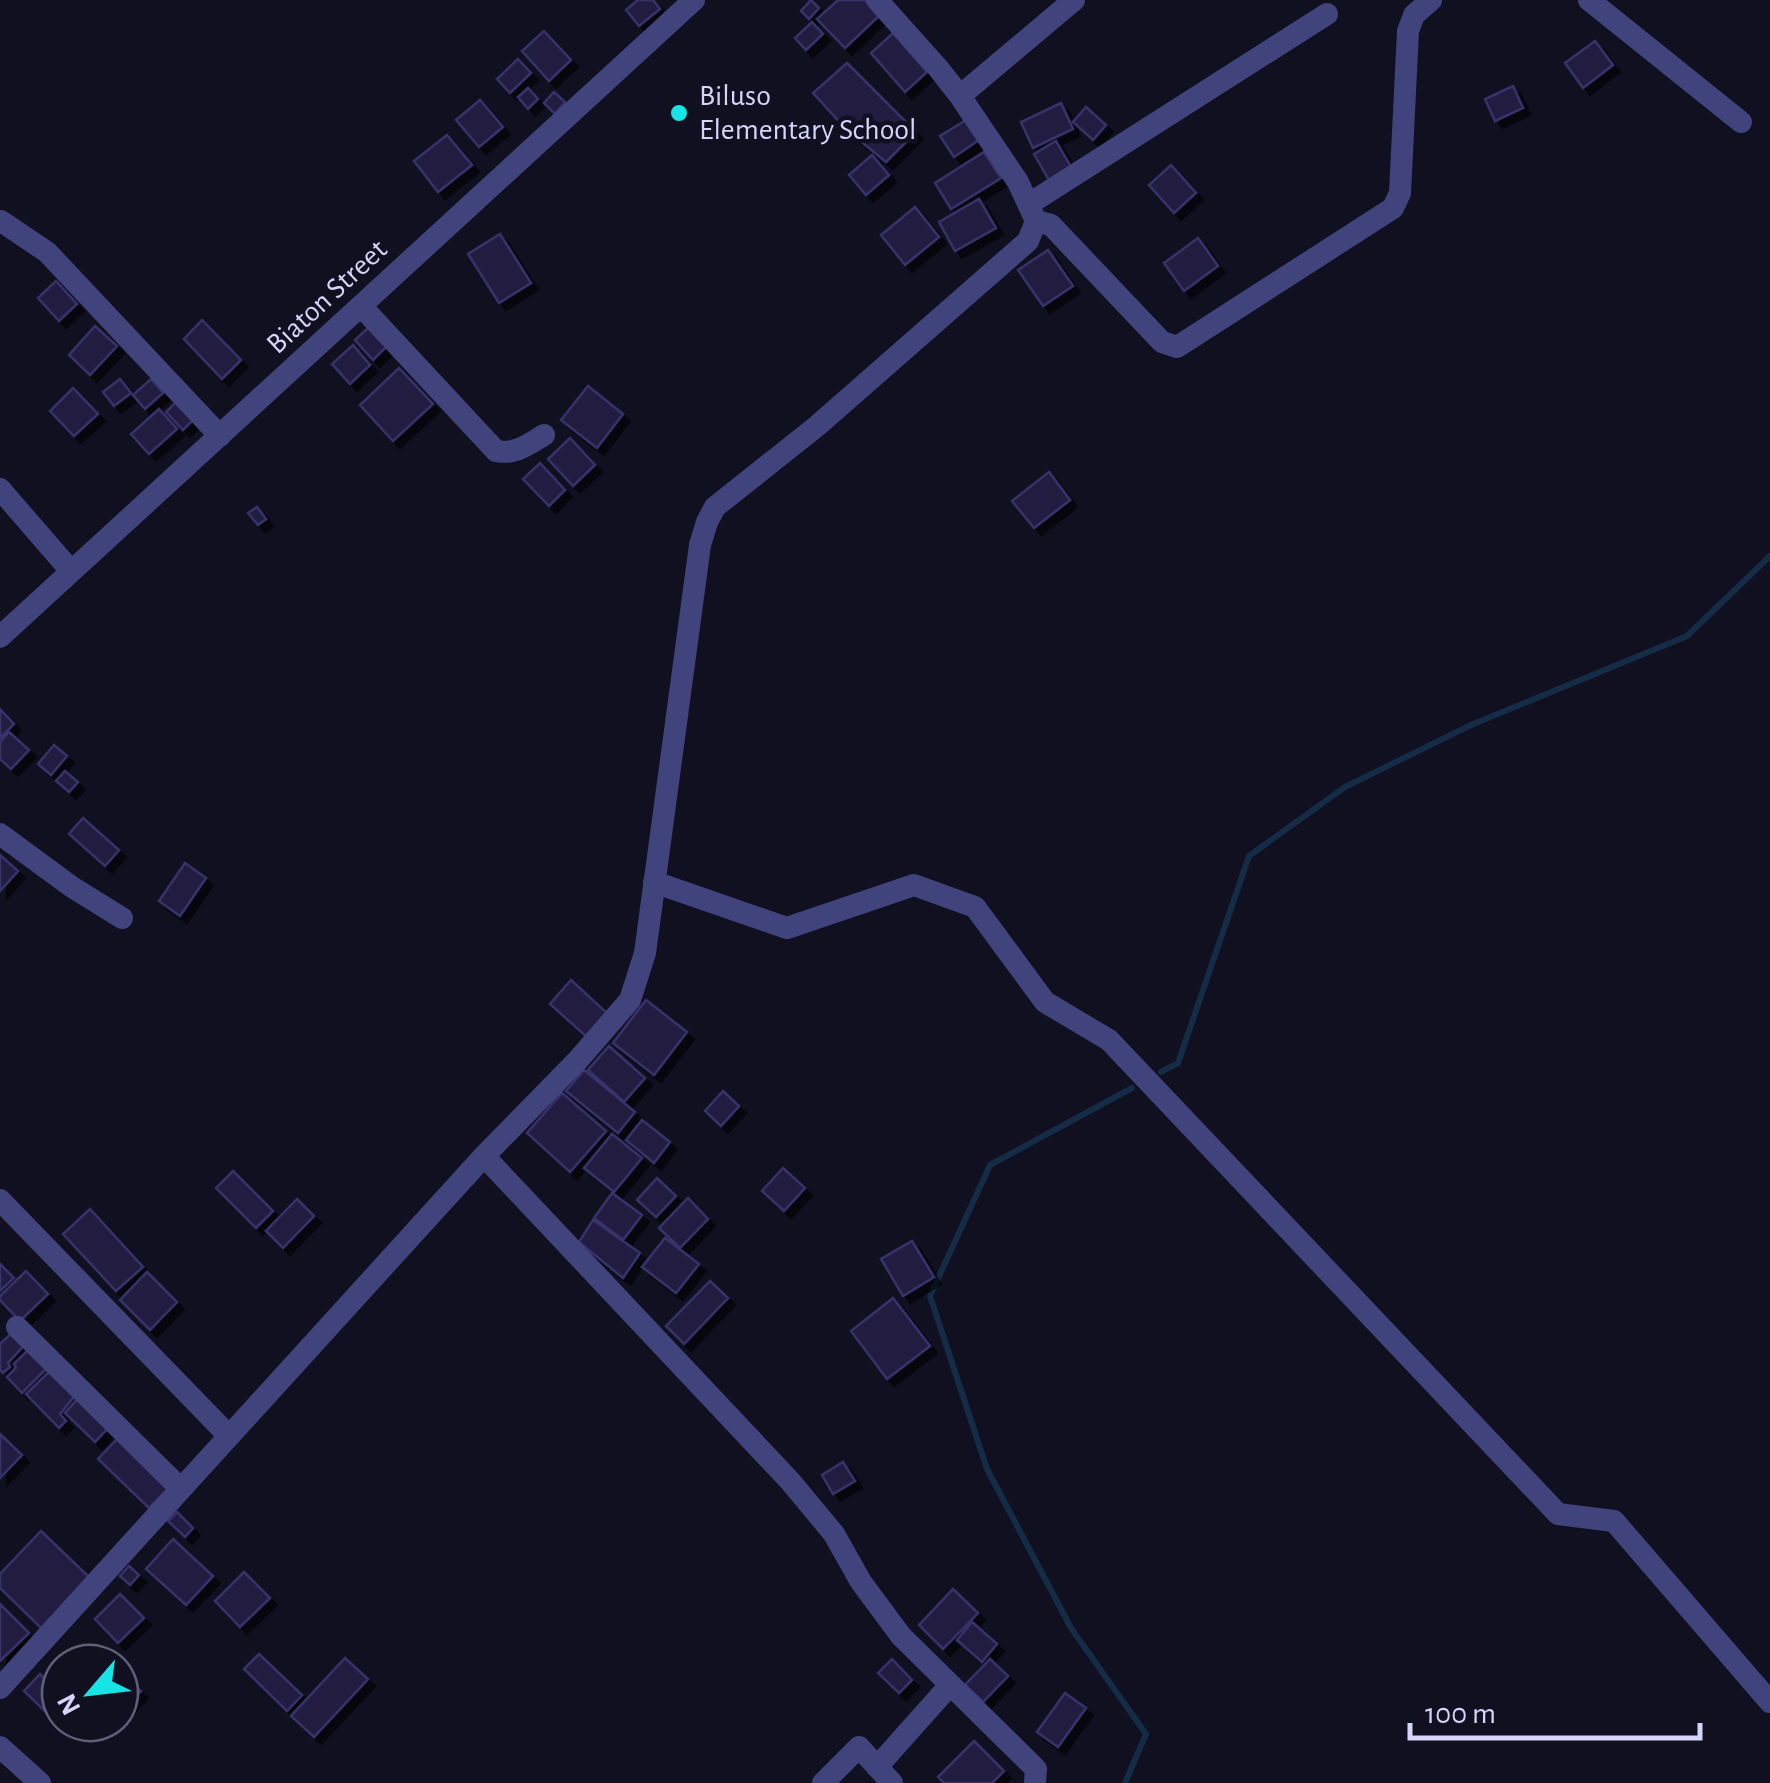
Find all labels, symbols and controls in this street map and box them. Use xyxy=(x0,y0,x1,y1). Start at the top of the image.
place label: Biluso Elementary School xyxy=(699,81,917,145)
marker: Biluso Elementary School xyxy=(668,102,690,124)
street label: Biaton Street xyxy=(261,234,393,360)
north arrow xyxy=(40,1643,140,1743)
scale bar xyxy=(1410,1678,1700,1740)
text: N xyxy=(53,1689,87,1719)
text: 100 m xyxy=(1425,1699,1496,1729)

